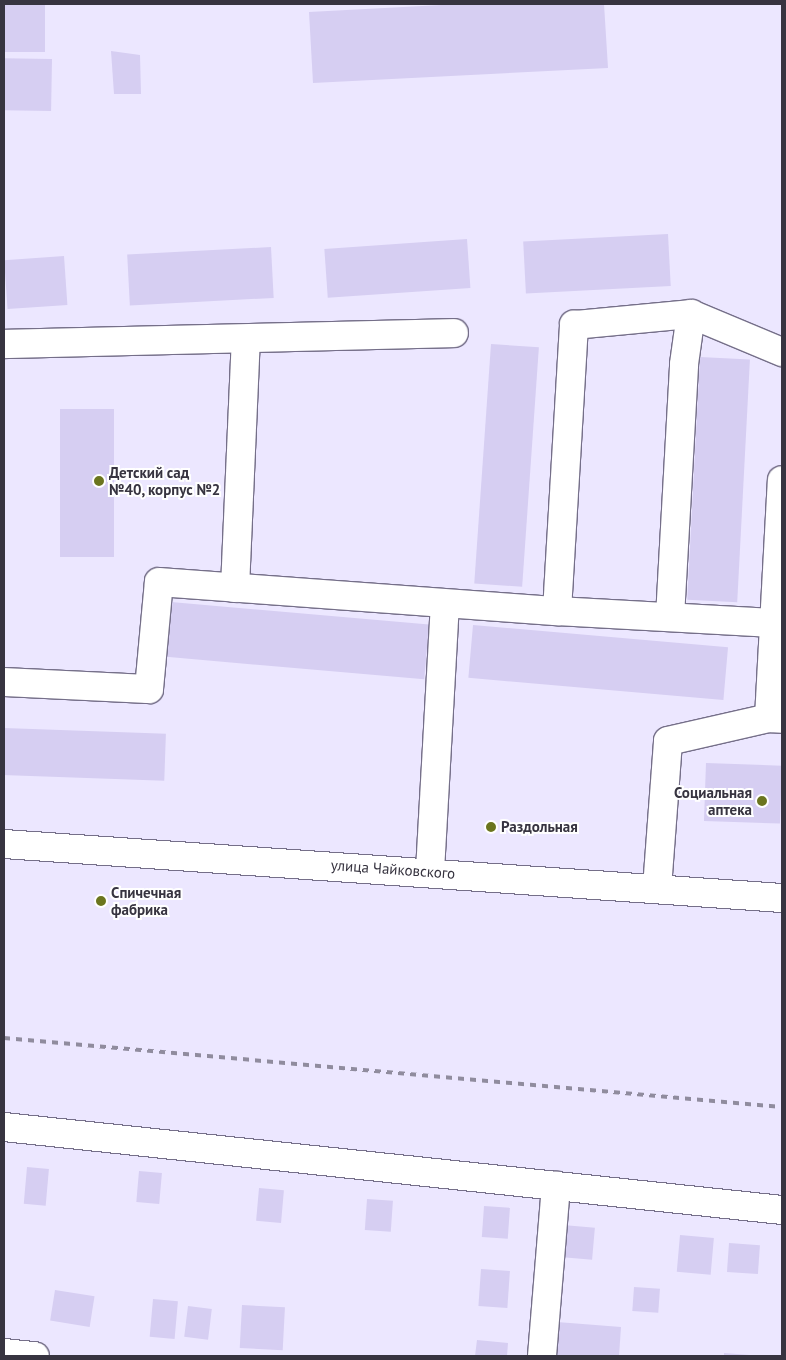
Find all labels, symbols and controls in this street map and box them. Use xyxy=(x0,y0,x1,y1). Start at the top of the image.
place label: Детский сад №40, корпус №2 xyxy=(109,463,222,498)
marker: Детский сад №40, корпус №2 xyxy=(93,475,105,487)
place label: Социальная аптека xyxy=(674,783,752,818)
marker: Социальная аптека xyxy=(756,795,768,807)
place label: Раздольная xyxy=(501,818,578,836)
marker: Раздольная xyxy=(485,821,497,833)
street label: улица Чайковского xyxy=(330,856,456,882)
place label: Спичечная фабрика xyxy=(111,883,181,918)
marker: Спичечная фабрика xyxy=(95,895,107,907)

